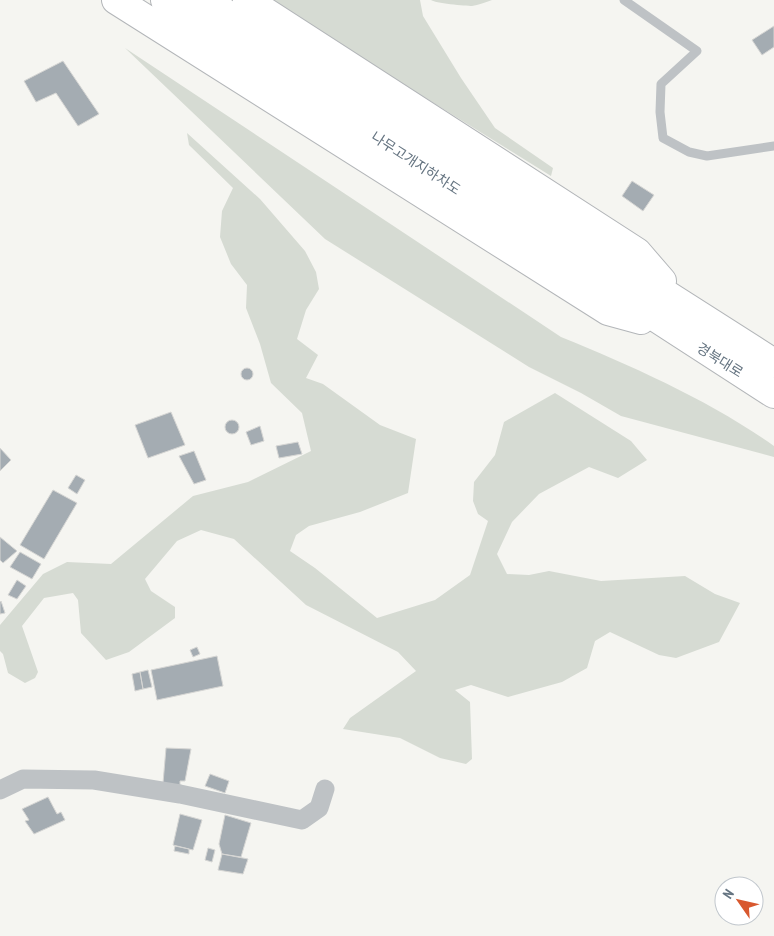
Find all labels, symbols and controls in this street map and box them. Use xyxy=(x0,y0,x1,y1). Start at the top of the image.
street label: 나무고개지하차도 xyxy=(368,127,464,199)
street label: 경북대로 xyxy=(693,339,747,381)
north arrow xyxy=(714,876,764,926)
text: N xyxy=(719,886,738,902)

